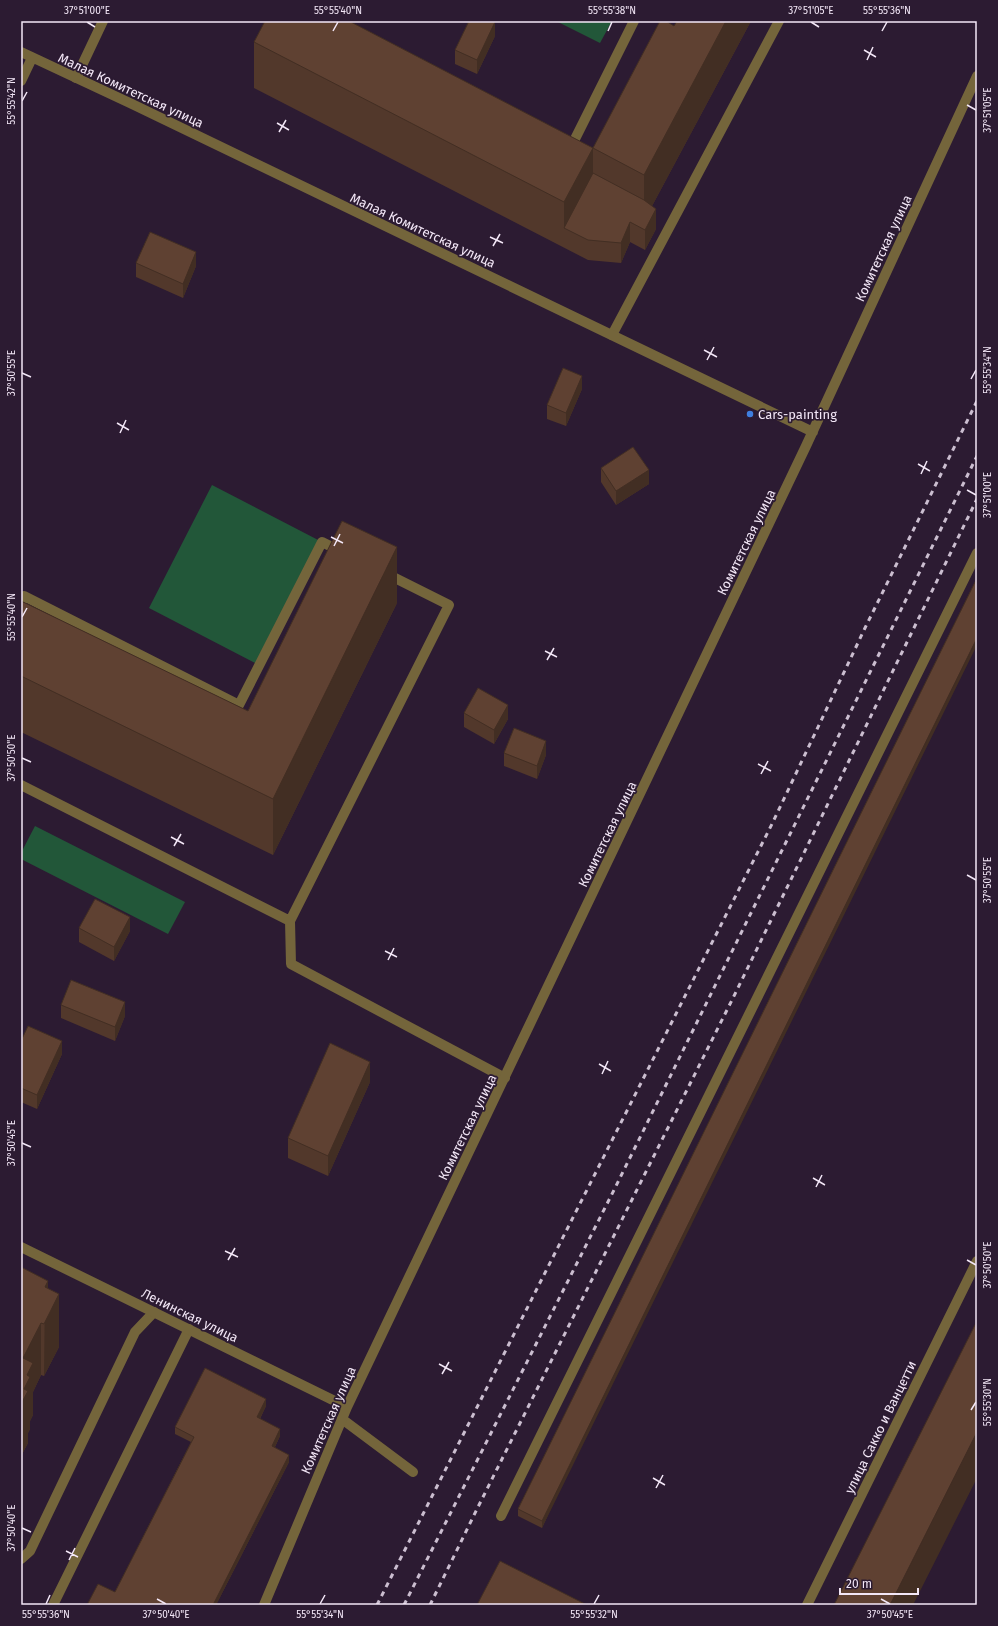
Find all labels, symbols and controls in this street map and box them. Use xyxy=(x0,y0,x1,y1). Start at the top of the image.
text: 37°51'00"E xyxy=(64,5,110,17)
text: 55°55'40"N xyxy=(314,5,362,17)
text: 55°55'38"N xyxy=(588,5,636,17)
text: 37°51'05"E xyxy=(788,5,834,17)
text: 55°55'36"N xyxy=(863,5,911,17)
street label: Малая Комитетская улица xyxy=(56,50,206,131)
text: 55°55'42"N xyxy=(6,77,18,125)
text: 37°51'05"E xyxy=(982,87,994,133)
street label: Малая Комитетская улица xyxy=(348,190,498,271)
street label: Комитетская улица xyxy=(852,192,915,304)
text: 55°55'34"N xyxy=(982,346,994,394)
text: 37°50'55"E xyxy=(6,350,18,396)
place label: Cars-painting xyxy=(758,407,837,422)
marker: Cars-painting xyxy=(745,409,755,419)
text: 37°51'00"E xyxy=(982,472,994,518)
street label: Комитетская улица xyxy=(714,487,779,598)
text: 55°55'40"N xyxy=(6,593,18,641)
text: 37°50'50"E xyxy=(6,734,18,782)
street label: Комитетская улица xyxy=(575,779,640,890)
text: 37°50'55"E xyxy=(982,857,994,903)
street label: Комитетская улица xyxy=(435,1072,500,1183)
text: 37°50'45"E xyxy=(6,1120,18,1166)
text: 37°50'50"E xyxy=(982,1241,994,1289)
street label: Ленинская улица xyxy=(139,1286,241,1345)
street label: улица Сакко и Ванцетти xyxy=(842,1358,919,1496)
street label: Комитетская улица xyxy=(298,1364,359,1476)
text: 55°55'30"N xyxy=(982,1378,994,1426)
text: 37°50'40"E xyxy=(6,1504,18,1552)
scale bar xyxy=(840,1570,918,1596)
text: 20 m xyxy=(846,1577,872,1591)
text: 55°55'36"N xyxy=(22,1609,70,1621)
text: 37°50'40"E xyxy=(142,1609,190,1621)
text: 55°55'34"N xyxy=(296,1609,344,1621)
text: 55°55'32"N xyxy=(570,1609,618,1621)
text: 37°50'45"E xyxy=(867,1609,913,1621)

